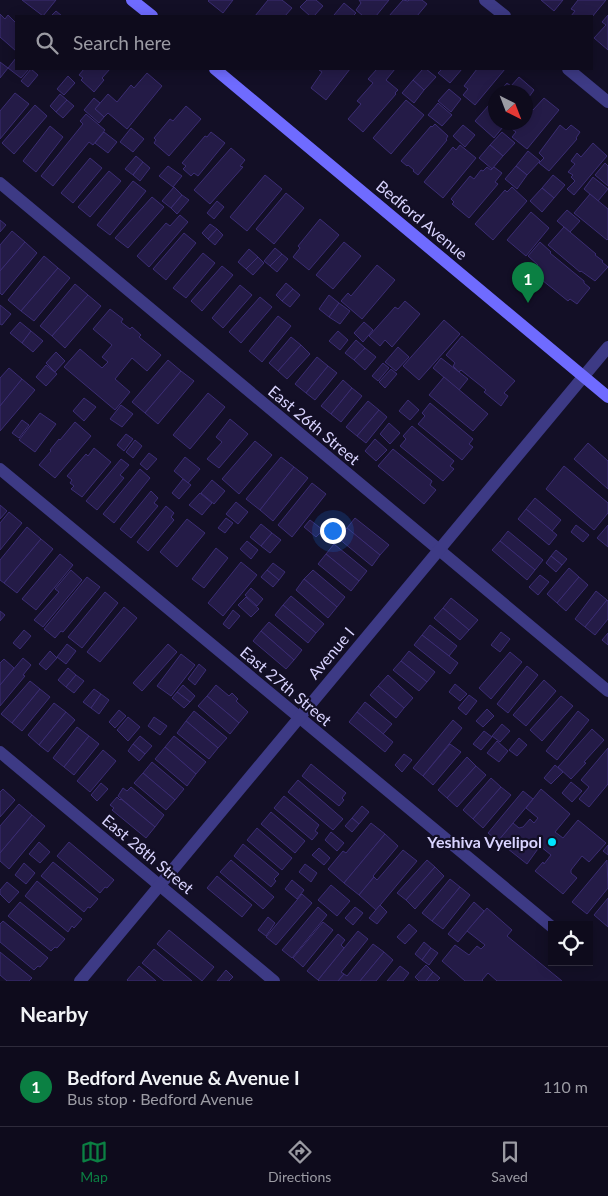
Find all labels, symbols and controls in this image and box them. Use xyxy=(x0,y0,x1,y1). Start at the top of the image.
search box xyxy=(15,15,593,70)
icon: search xyxy=(33,29,61,57)
text: Search here xyxy=(73,31,171,54)
north arrow xyxy=(488,85,533,130)
street label: Bedford Avenue xyxy=(373,176,472,263)
pin: 1 xyxy=(512,262,544,303)
street label: East 26th Street xyxy=(265,381,364,468)
your location xyxy=(320,518,346,544)
street label: Avenue I xyxy=(304,623,358,682)
street label: East 27th Street xyxy=(237,642,336,729)
street label: East 28th Street xyxy=(99,810,198,897)
place label: Yeshiva Vyelipol xyxy=(426,832,542,851)
marker: Yeshiva Vyelipol xyxy=(546,836,558,848)
map controls xyxy=(548,921,593,966)
button: locate xyxy=(548,921,593,966)
text: Nearby xyxy=(20,1001,88,1026)
text: Bedford Avenue & Avenue I xyxy=(67,1066,300,1089)
text: 1 xyxy=(31,1077,41,1096)
text: 110 m xyxy=(543,1077,588,1096)
text: Bus stop · Bedford Avenue xyxy=(67,1089,253,1108)
tab: Map xyxy=(80,1138,108,1185)
tab: Directions xyxy=(268,1138,331,1185)
tab: Saved xyxy=(491,1138,528,1185)

